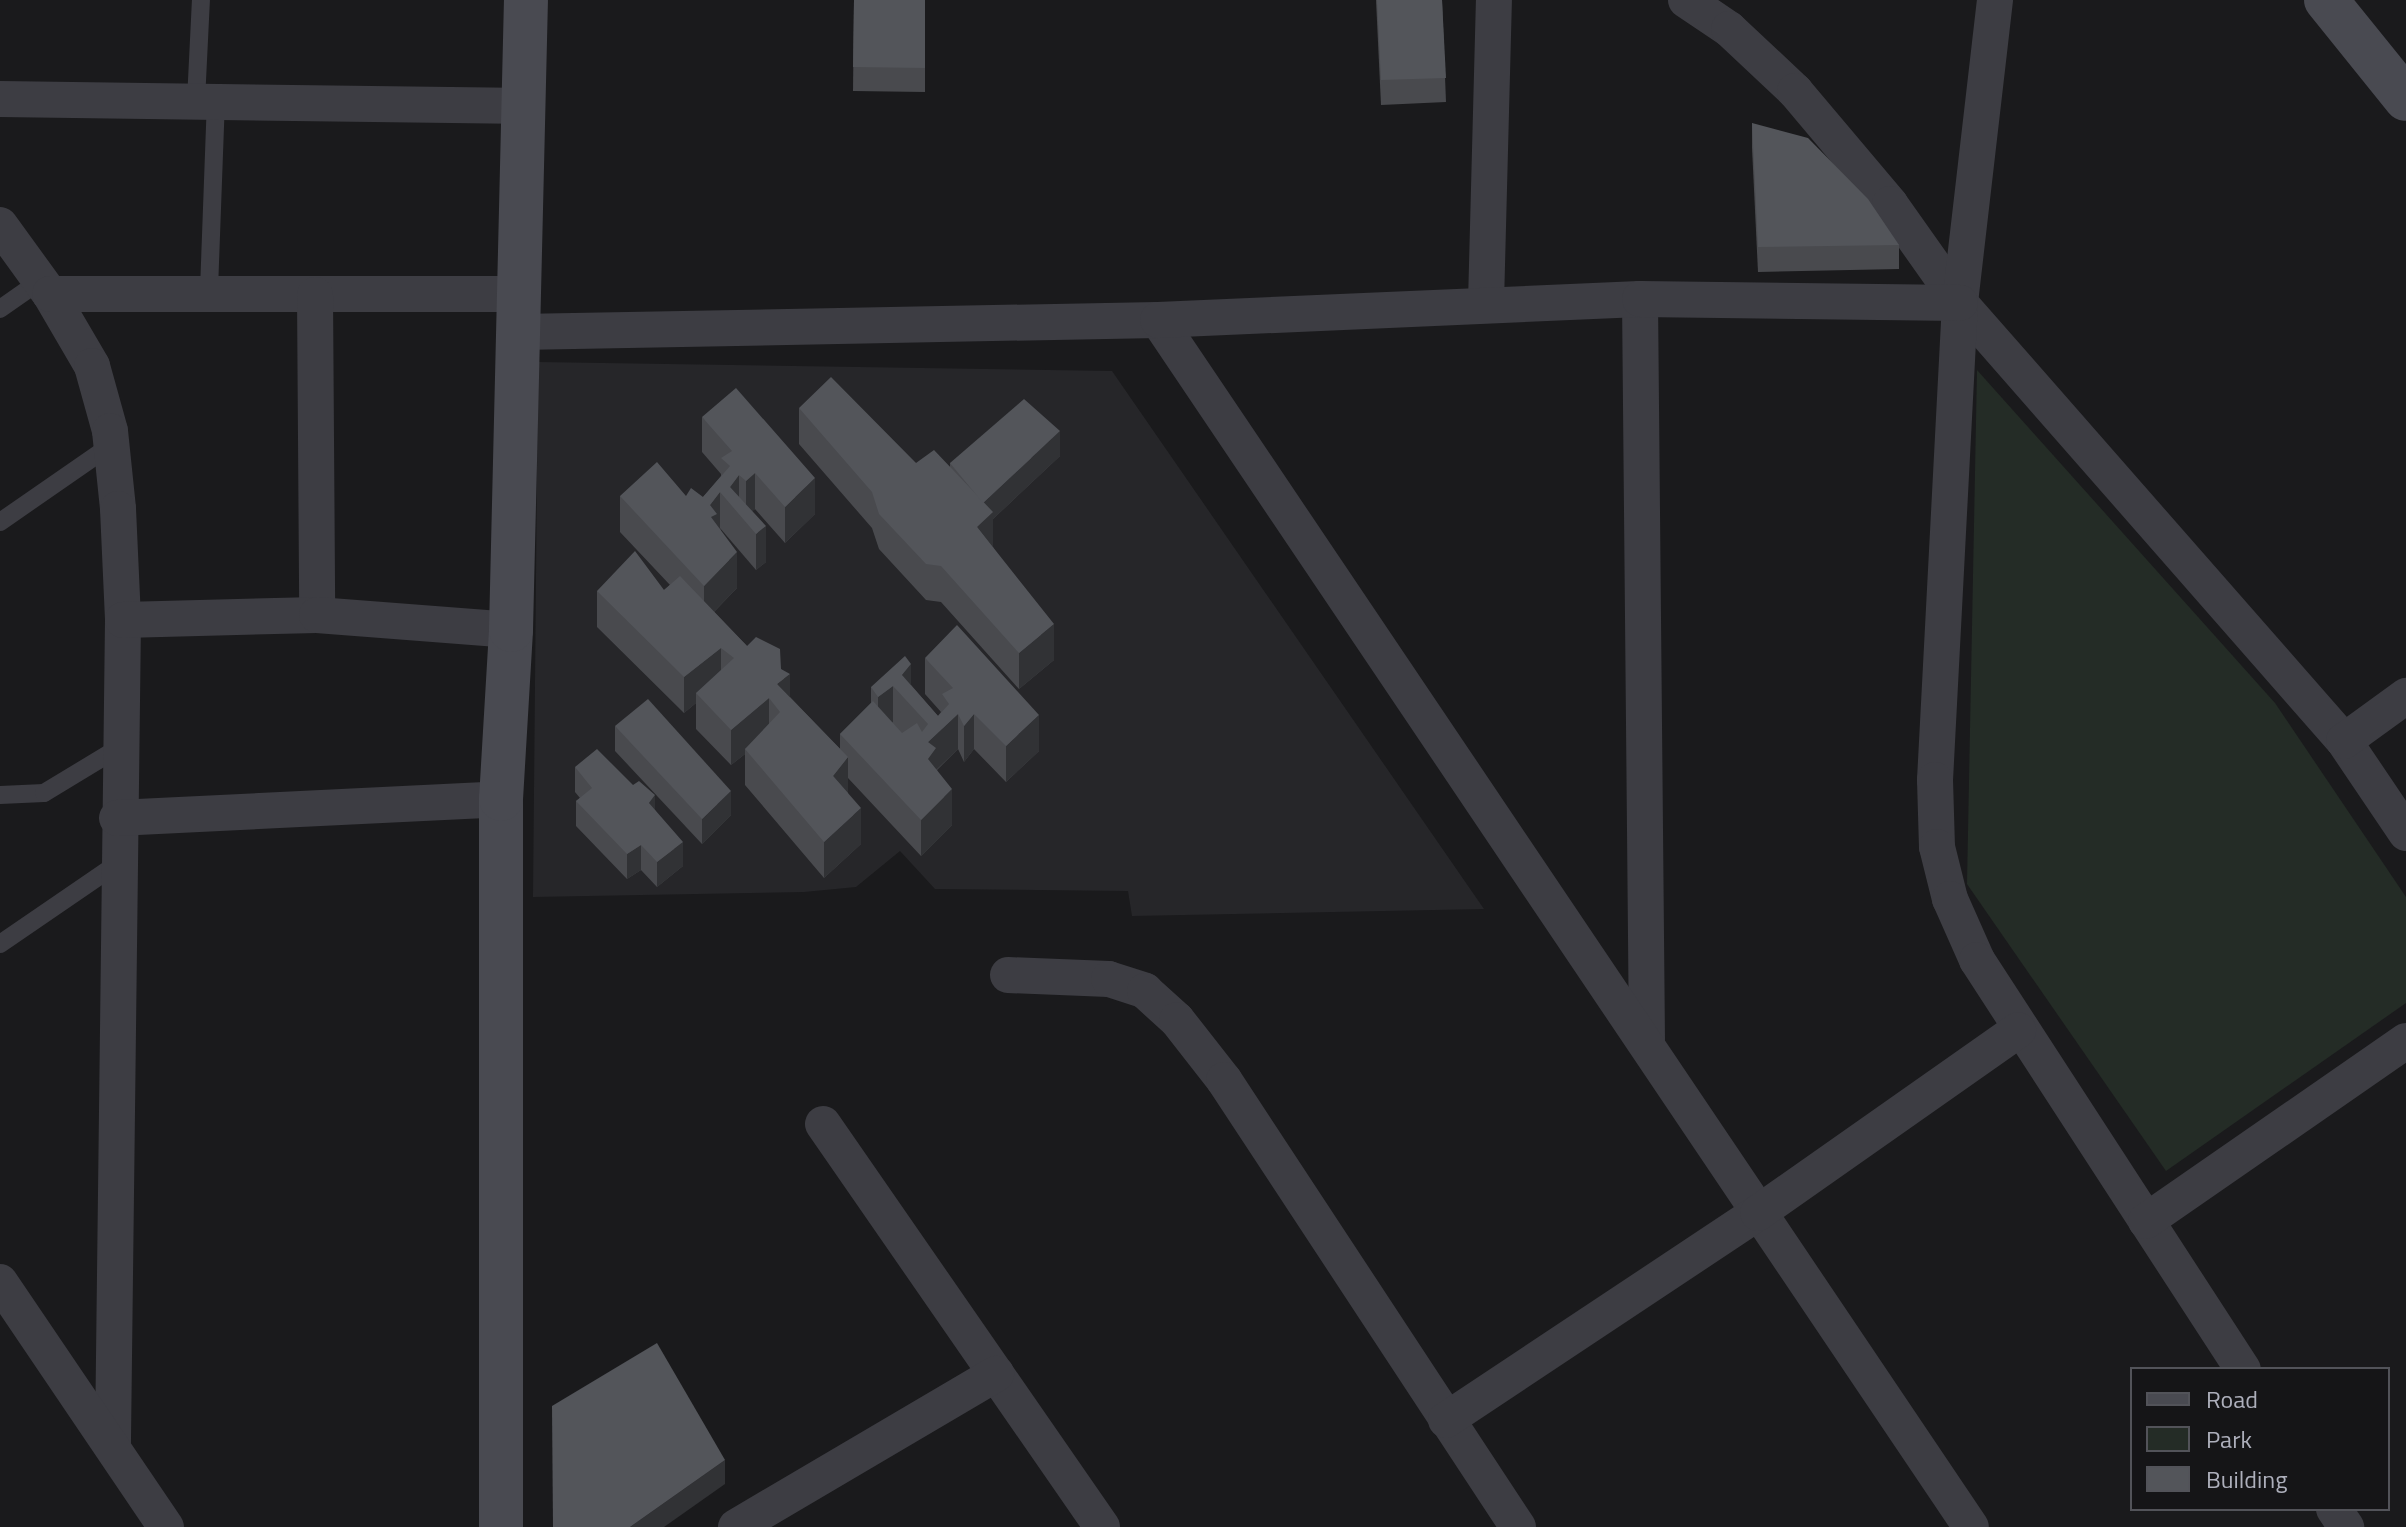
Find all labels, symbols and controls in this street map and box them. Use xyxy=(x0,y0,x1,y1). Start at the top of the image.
legend xyxy=(2130,1367,2390,1511)
text: Road xyxy=(2206,1381,2258,1417)
text: Park xyxy=(2206,1421,2252,1457)
text: Building xyxy=(2206,1461,2288,1497)

